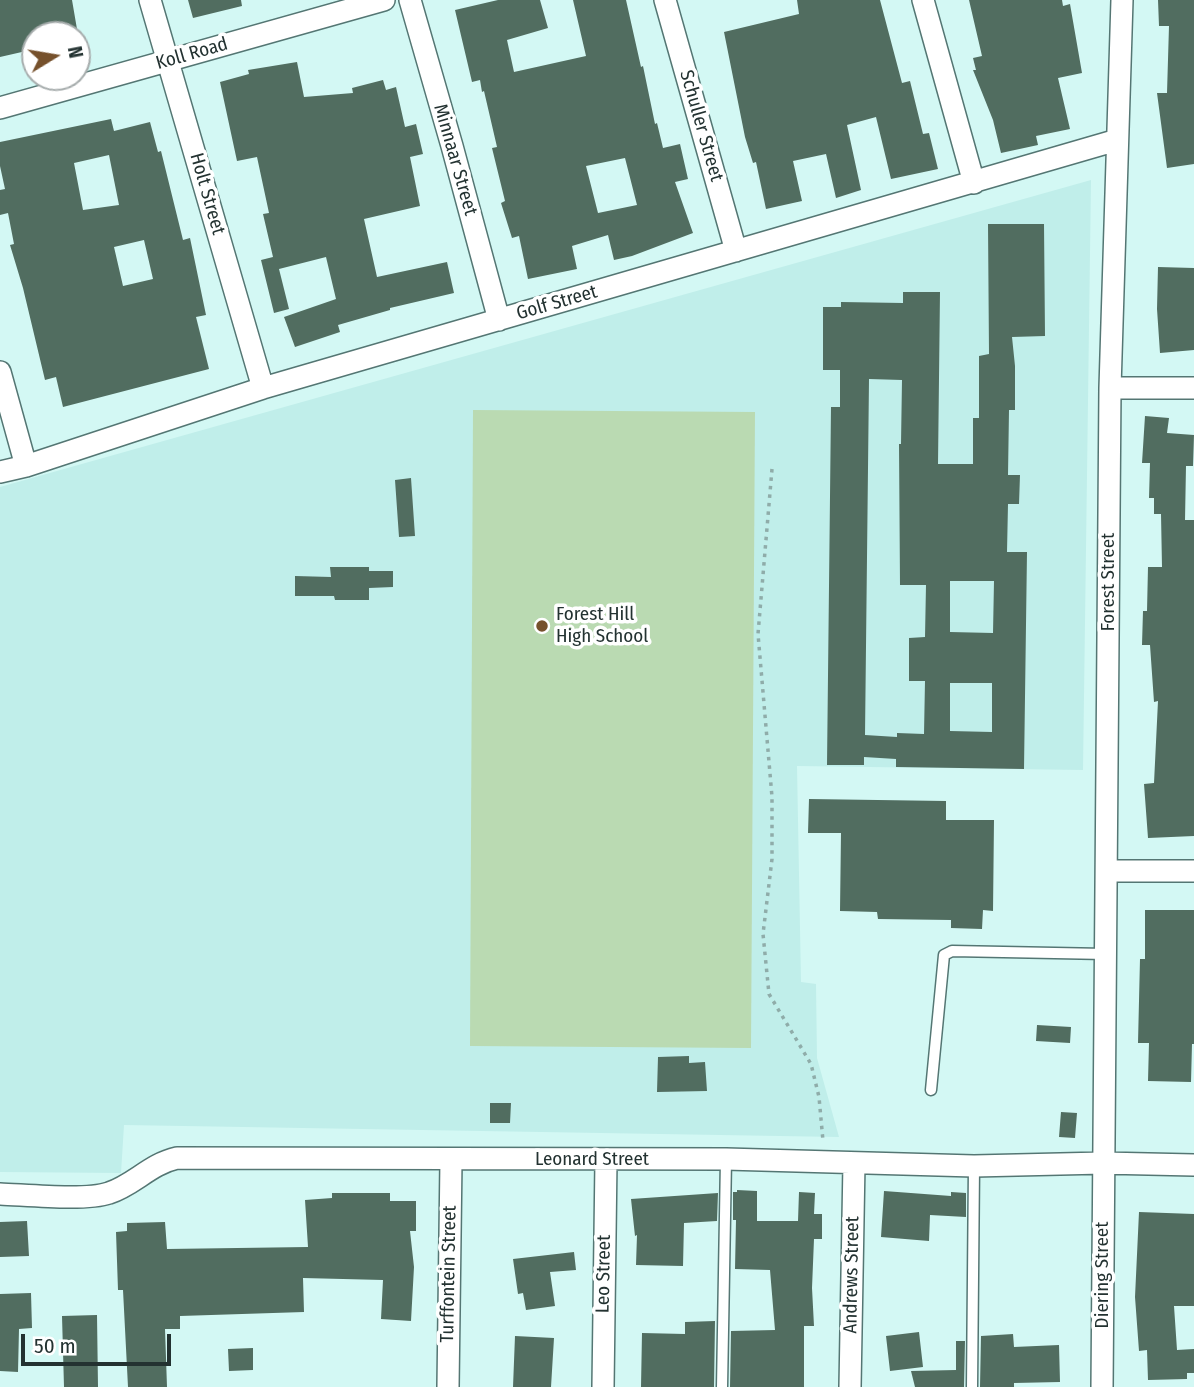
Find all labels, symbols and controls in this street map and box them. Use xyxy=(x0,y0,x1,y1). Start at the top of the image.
north arrow xyxy=(21,21,91,91)
street label: Koll Road xyxy=(153,33,231,75)
text: N xyxy=(63,44,88,60)
street label: Schuller Street xyxy=(674,68,728,184)
street label: Minnaar Street xyxy=(428,102,482,218)
street label: Holt Street xyxy=(184,151,230,237)
street label: Golf Street xyxy=(514,281,600,325)
street label: Forest Street xyxy=(1098,533,1120,631)
place label: Forest Hill High School xyxy=(556,604,648,648)
marker: Forest Hill High School xyxy=(534,618,550,634)
street label: Leonard Street xyxy=(535,1149,649,1171)
street label: Turffontein Street xyxy=(436,1205,462,1343)
street label: Andrews Street xyxy=(840,1216,864,1334)
street label: Diering Street xyxy=(1092,1222,1114,1328)
street label: Leo Street xyxy=(592,1235,616,1313)
scale bar xyxy=(24,1320,175,1364)
text: 50 m xyxy=(34,1333,76,1359)

